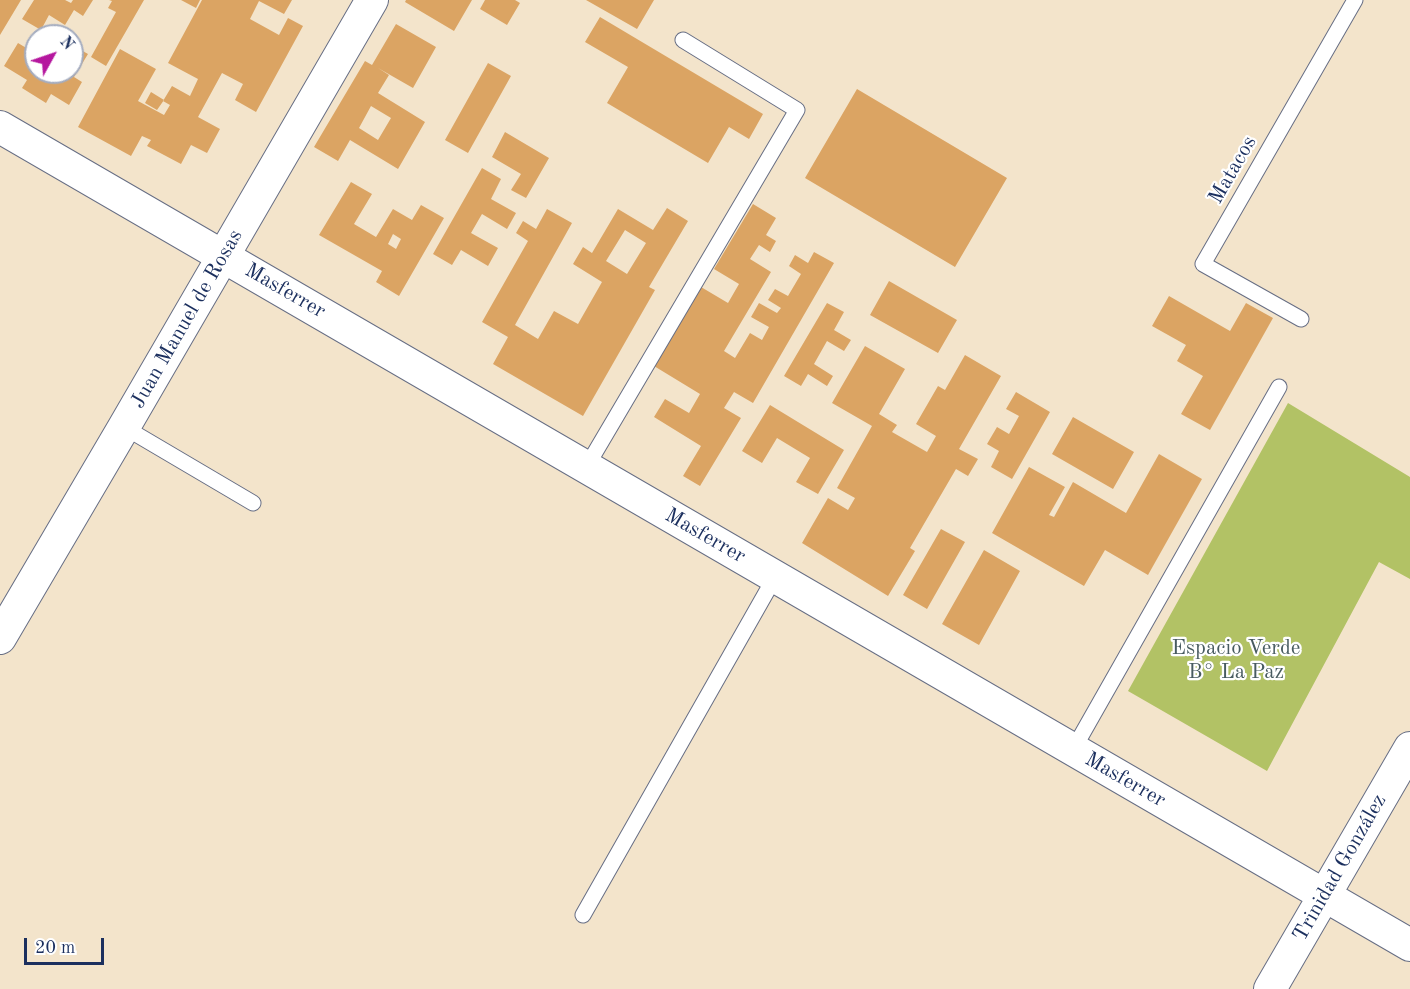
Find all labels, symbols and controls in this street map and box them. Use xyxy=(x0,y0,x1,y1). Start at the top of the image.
north arrow xyxy=(24,24,84,84)
text: N xyxy=(56,34,76,54)
street label: Matacos xyxy=(1203,131,1263,209)
street label: Juan Manuel de Rosas xyxy=(125,225,249,413)
street label: Masferrer xyxy=(240,258,330,324)
street label: Masferrer xyxy=(660,503,750,569)
park label: Espacio Verde B° La Paz xyxy=(1171,635,1301,685)
street label: Masferrer xyxy=(1080,747,1170,813)
street label: Trinidad González xyxy=(1288,790,1392,946)
scale bar xyxy=(27,926,106,964)
text: 20 m xyxy=(35,939,75,957)

